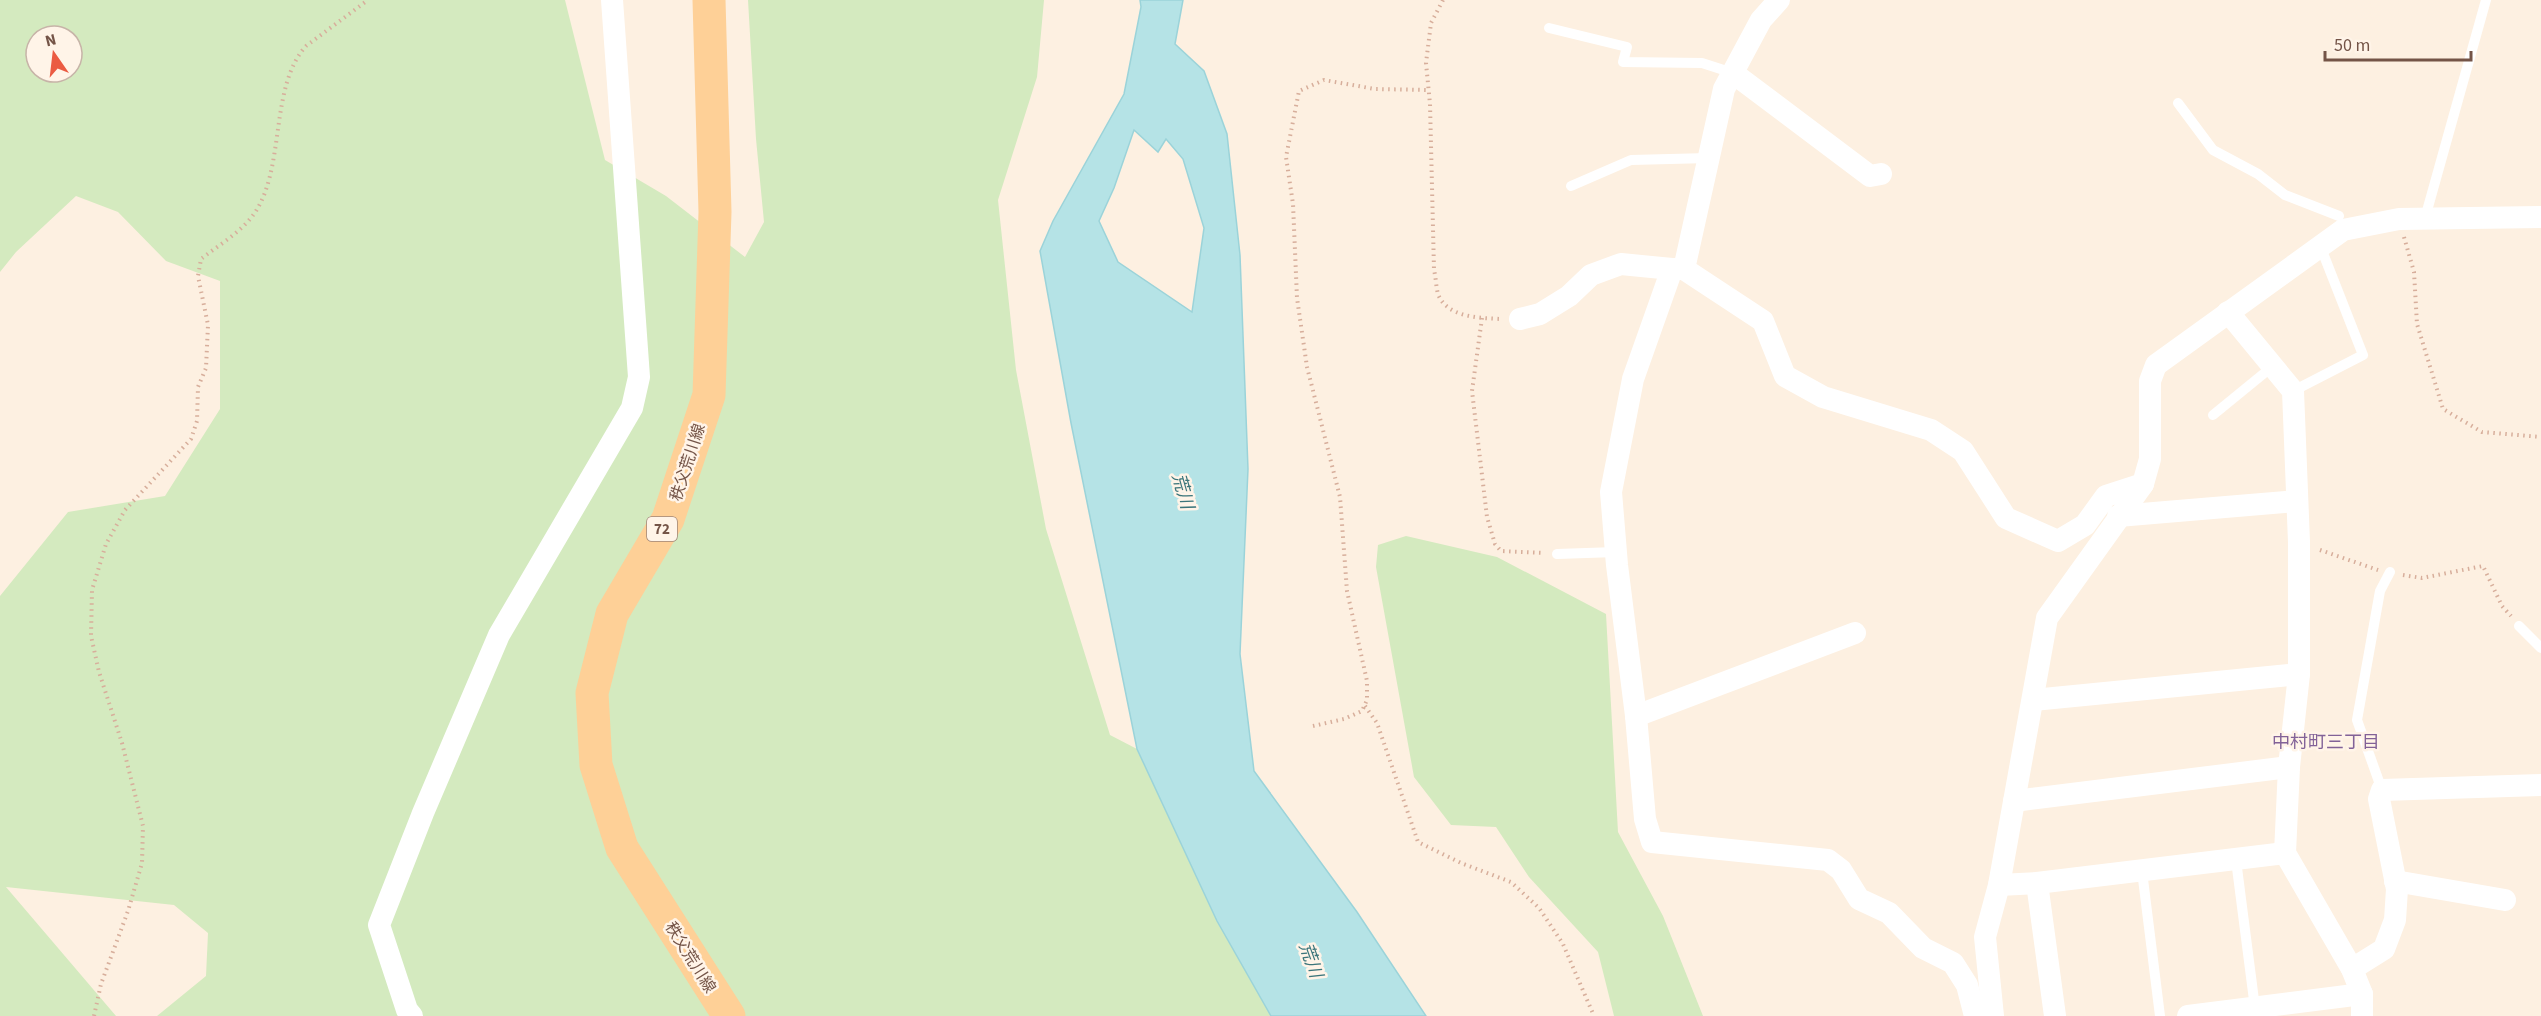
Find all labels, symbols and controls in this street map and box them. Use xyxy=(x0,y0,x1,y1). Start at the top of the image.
north arrow xyxy=(24,24,84,84)
scale bar xyxy=(2325,24,2470,62)
text: N xyxy=(43,28,58,52)
text: 50 m xyxy=(2334,33,2370,58)
street label: 秩父荒川線 xyxy=(665,421,711,504)
water label: 荒川 xyxy=(1166,470,1200,514)
road number: 72 xyxy=(647,517,677,541)
district label: 中村町三丁目 xyxy=(2272,730,2380,755)
street label: 秩父荒川線 xyxy=(660,918,721,997)
water label: 荒川 xyxy=(1293,939,1329,983)

